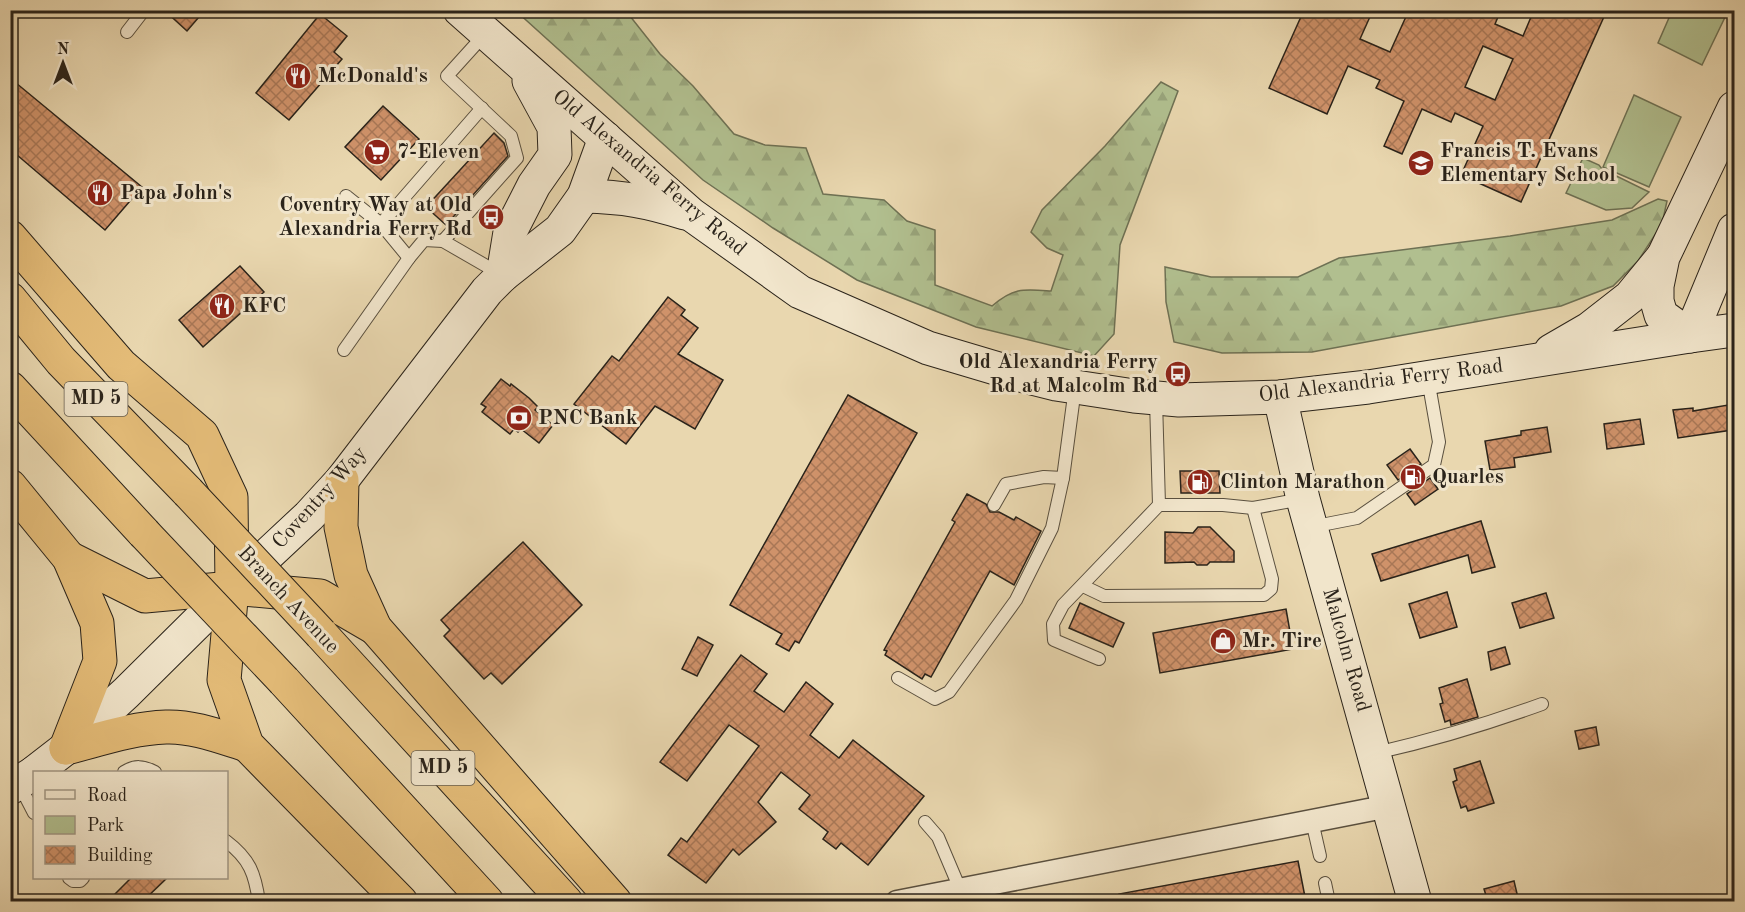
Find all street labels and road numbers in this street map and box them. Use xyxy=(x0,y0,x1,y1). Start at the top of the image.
street label: Old Alexandria Ferry Road xyxy=(548,86,750,260)
street label: Old Alexandria Ferry Road xyxy=(1258,356,1504,406)
road number: MD 5 xyxy=(64,382,128,416)
street label: Coventry Way xyxy=(269,443,371,553)
street label: Branch Avenue xyxy=(233,542,343,658)
street label: Malcolm Road xyxy=(1318,585,1374,715)
road number: MD 5 xyxy=(412,751,474,785)

